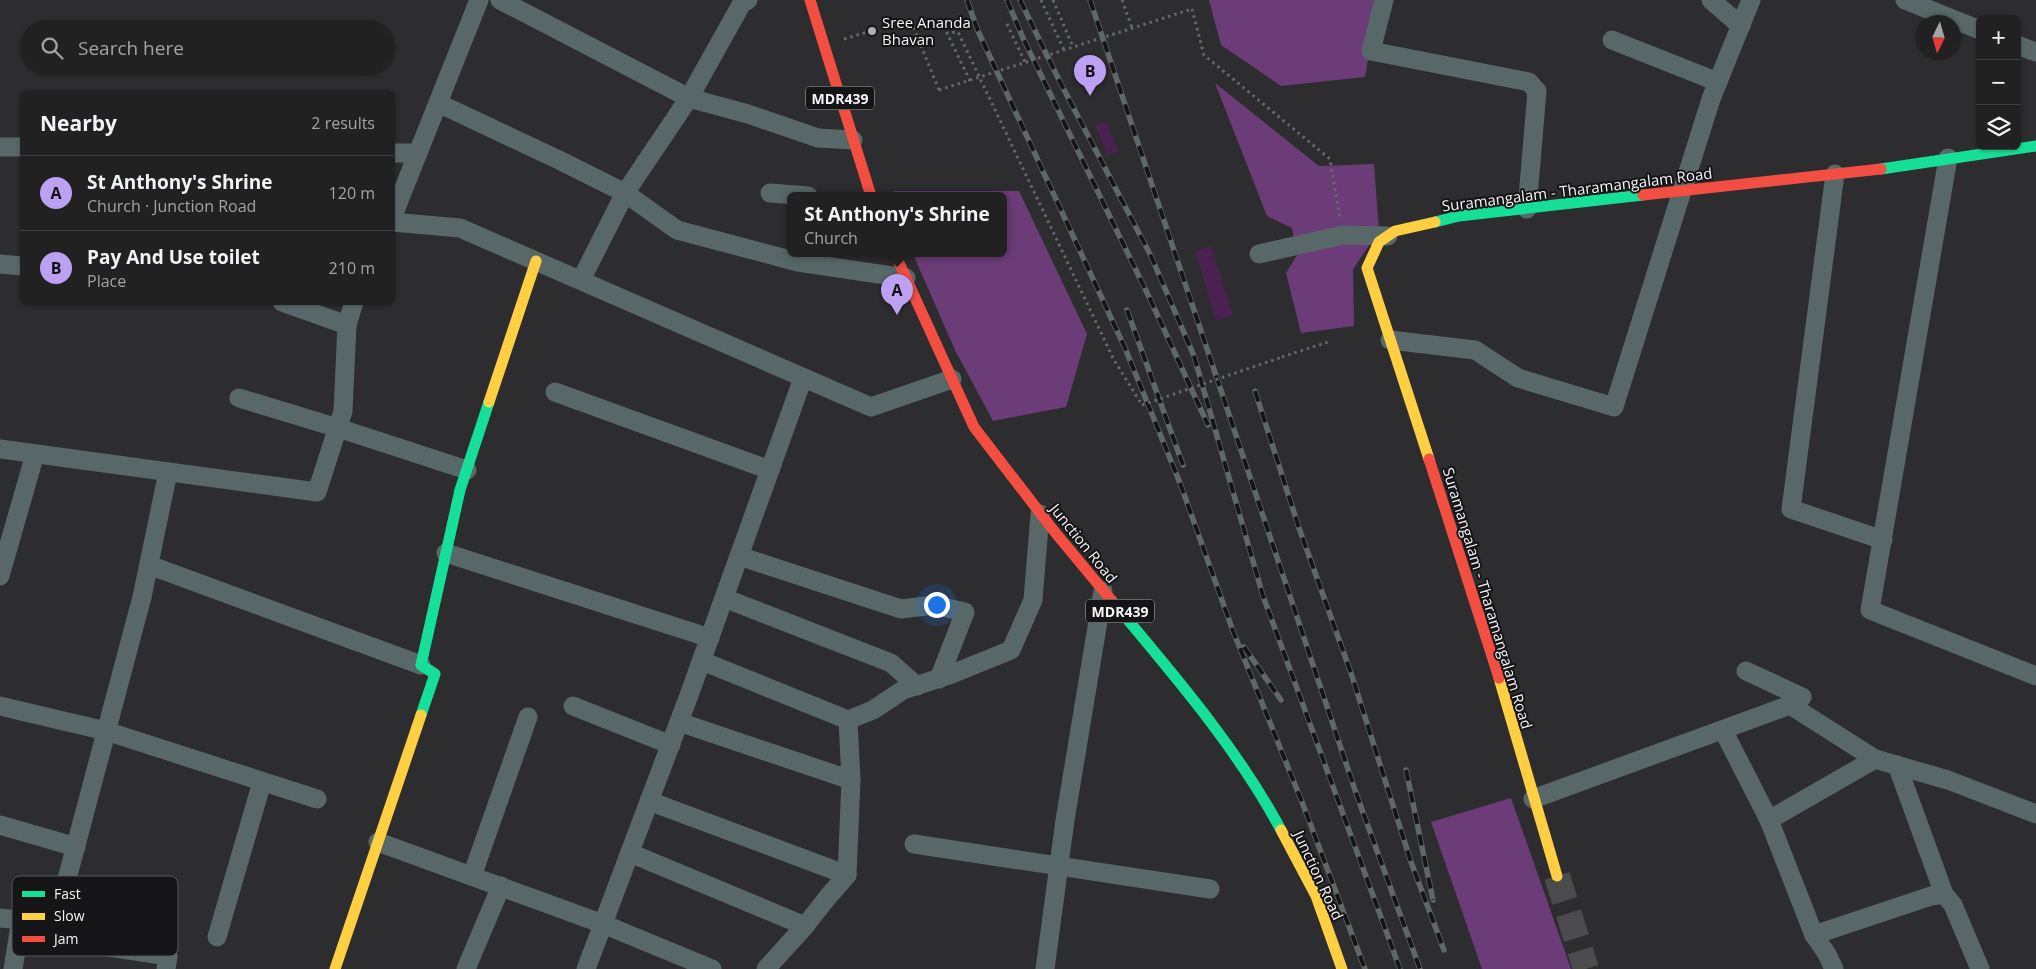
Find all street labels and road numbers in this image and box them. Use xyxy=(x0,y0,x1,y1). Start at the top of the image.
road number: MDR439 xyxy=(806,86,874,110)
street label: Suramangalam - Tharamangalam Road xyxy=(1441,162,1713,216)
street label: Suramangalam - Tharamangalam Road xyxy=(1439,465,1537,731)
street label: Junction Road xyxy=(1045,498,1122,587)
road number: MDR439 xyxy=(1086,600,1154,622)
street label: Junction Road xyxy=(1289,825,1348,923)

